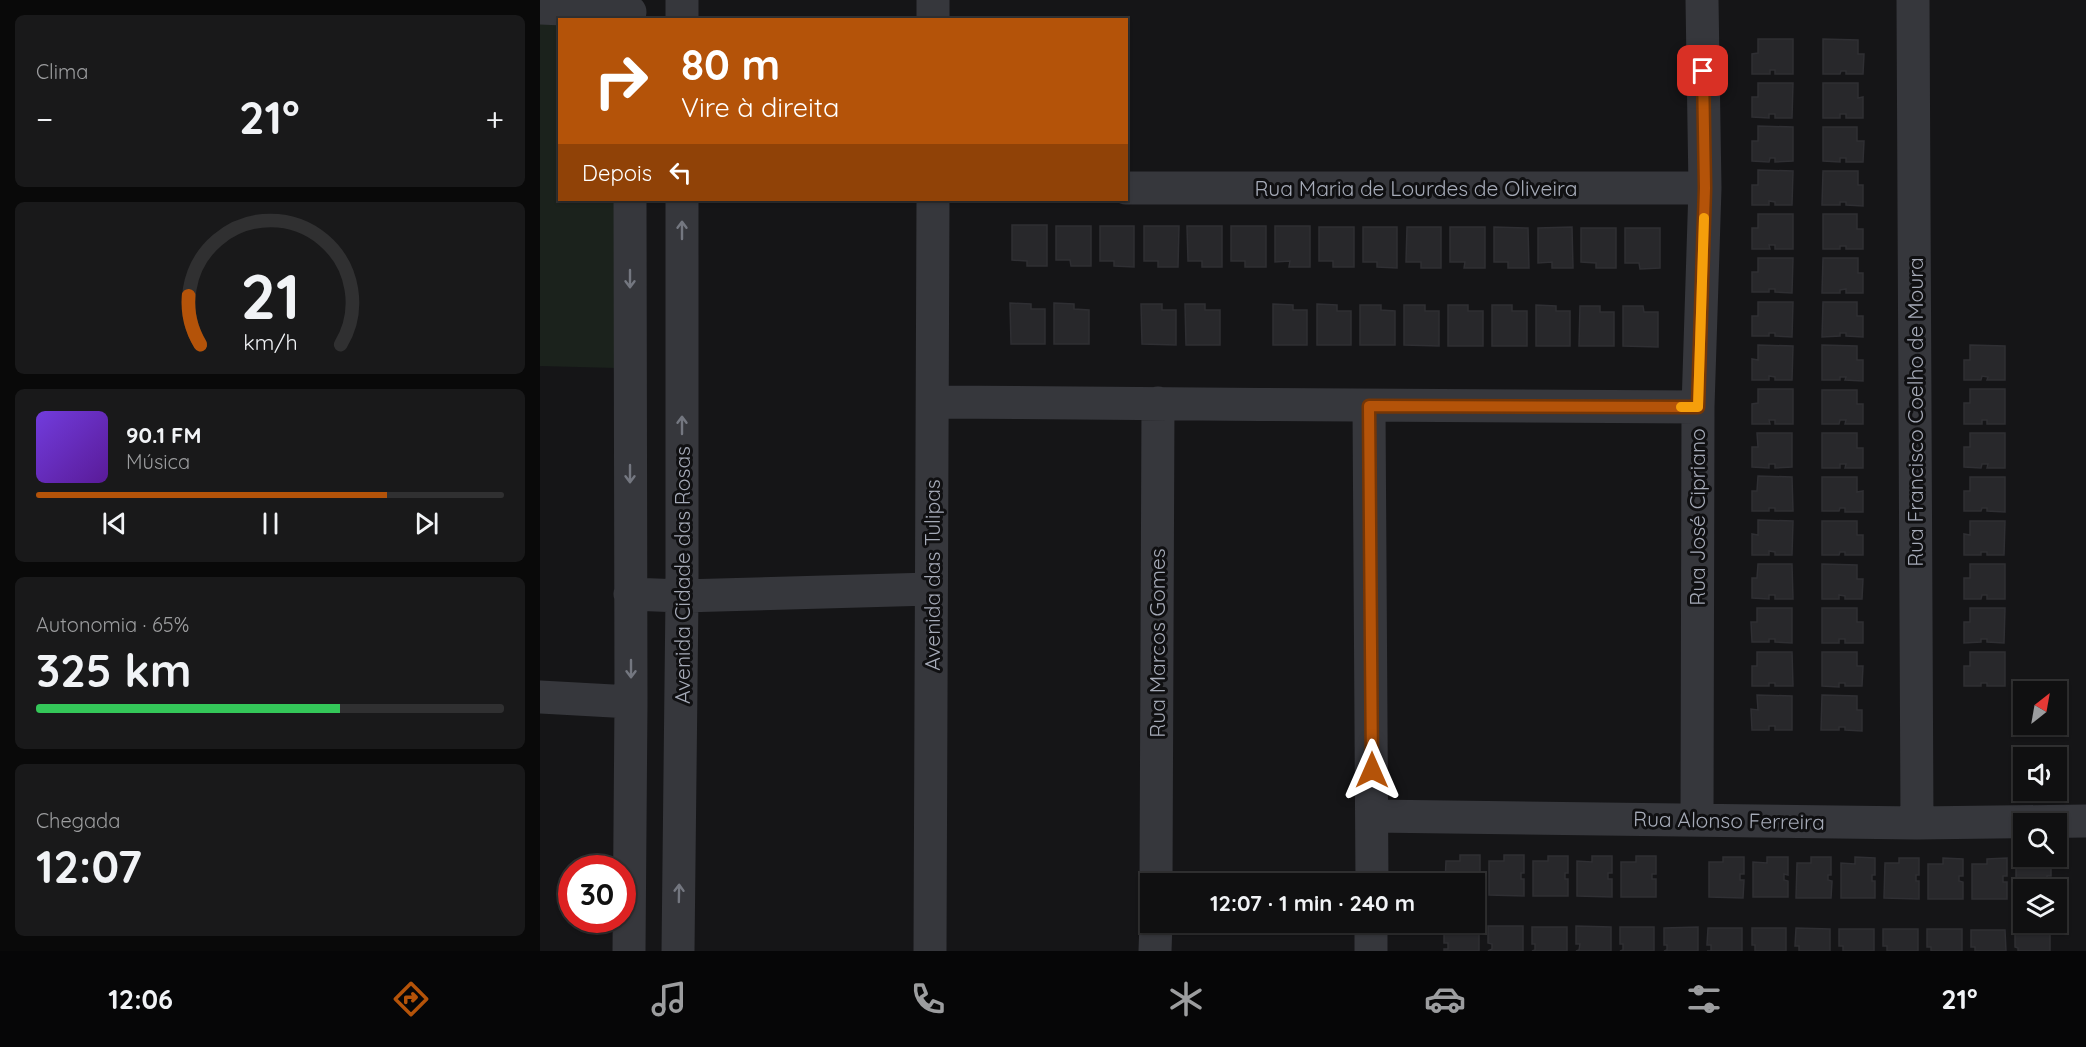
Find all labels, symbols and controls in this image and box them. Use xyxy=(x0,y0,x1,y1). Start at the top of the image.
text: 80 m xyxy=(681,38,780,91)
icon: right xyxy=(582,42,660,120)
pin xyxy=(1677,45,1728,96)
icon: arrive xyxy=(1686,54,1719,87)
text: Clima xyxy=(36,59,88,84)
text: 21° xyxy=(239,89,300,145)
text: Vire à direita xyxy=(681,90,839,124)
text: − xyxy=(36,98,53,139)
text: + xyxy=(485,98,504,139)
icon: left xyxy=(664,156,697,189)
text: Depois xyxy=(582,159,652,187)
street label: Rua Maria de Lourdes de Oliveira xyxy=(1255,175,1577,201)
one-way arrow xyxy=(676,220,688,240)
text: 21 xyxy=(240,257,300,335)
street label: Rua Francisco Coelho de Moura xyxy=(1902,257,1928,567)
one-way arrow xyxy=(624,268,636,288)
text: km/h xyxy=(243,330,297,356)
one-way arrow xyxy=(676,415,688,435)
text: 90.1 FM xyxy=(126,421,201,449)
street label: Rua José Cipriano xyxy=(1684,428,1710,606)
street label: Avenida Cidade das Rosas xyxy=(669,446,695,704)
text: Música xyxy=(126,449,190,474)
one-way arrow xyxy=(624,463,636,483)
street label: Avenida das Tulipas xyxy=(919,479,945,671)
icon: previous xyxy=(98,507,131,540)
icon: pause xyxy=(254,507,287,540)
icon: next xyxy=(410,507,443,540)
street label: Rua Marcos Gomes xyxy=(1144,548,1170,738)
text: Autonomia · 65% xyxy=(36,612,189,637)
text: 325 km xyxy=(36,642,191,698)
one-way arrow xyxy=(625,658,637,678)
north arrow xyxy=(2013,681,2067,735)
map controls xyxy=(2013,681,2067,933)
position arrow xyxy=(1340,738,1404,802)
button: sound xyxy=(2013,747,2067,801)
street label: Rua Alonso Ferreira xyxy=(1633,805,1825,835)
text: Chegada xyxy=(36,808,120,833)
button: search xyxy=(2013,813,2067,867)
text: 12:07 xyxy=(36,838,142,894)
speed limit sign: 30 xyxy=(558,855,636,933)
button: layers xyxy=(2013,879,2067,933)
one-way arrow xyxy=(673,883,685,903)
text: 12:07 · 1 min · 240 m xyxy=(1210,889,1415,917)
icon: directions xyxy=(390,978,432,1020)
icon: music xyxy=(648,978,690,1020)
icon: phone xyxy=(907,978,949,1020)
icon: climate xyxy=(1165,978,1207,1020)
icon: car xyxy=(1424,978,1466,1020)
icon: filters xyxy=(1683,978,1725,1020)
text: 12:06 xyxy=(108,982,173,1016)
text: 21° xyxy=(1941,982,1978,1016)

